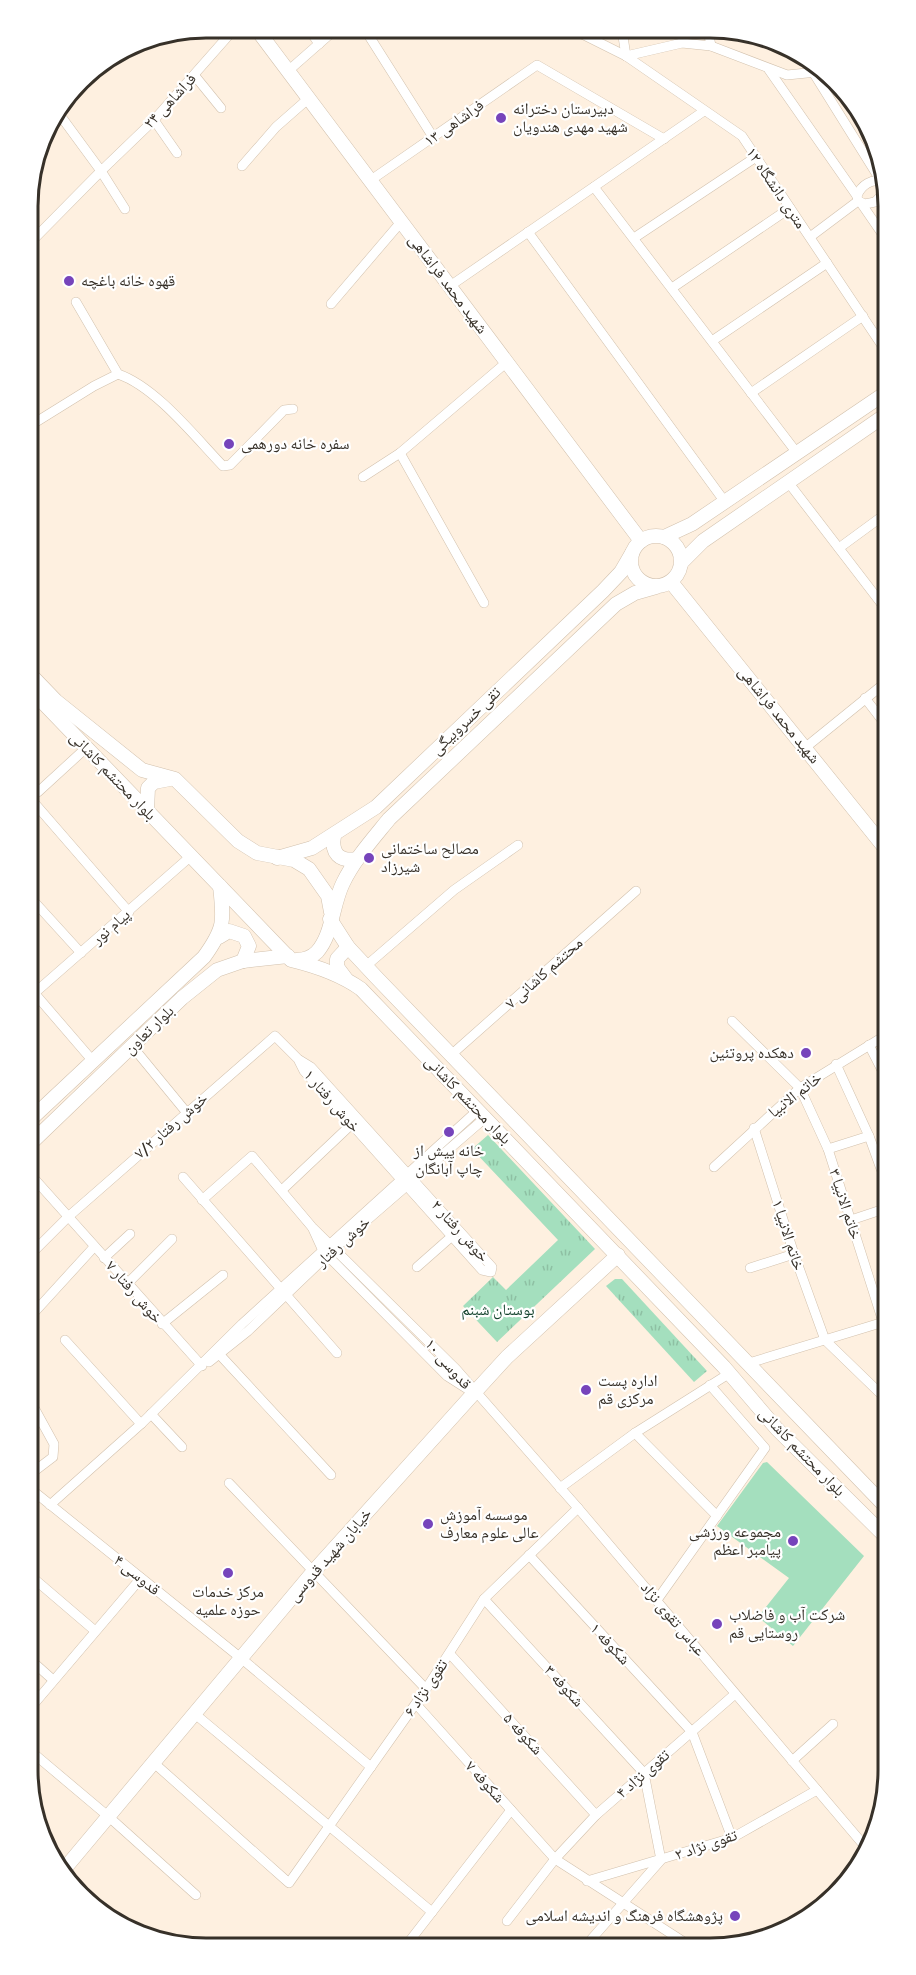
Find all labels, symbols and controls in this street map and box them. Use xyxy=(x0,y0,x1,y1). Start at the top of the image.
street label: فراشاهی ۲۴ xyxy=(139,69,201,133)
street label: فراشاهی ۱۳ xyxy=(420,95,488,151)
place label: دبیرستان دخترانه شهید مهدی هندویان xyxy=(513,99,628,137)
marker: دبیرستان دخترانه شهید مهدی هندویان xyxy=(494,111,508,125)
street label: ۱۲ متری دانشگاه xyxy=(741,143,811,233)
street label: شهید محمد فراشاهی xyxy=(404,230,492,338)
place label: قهوه خانه باغچه xyxy=(81,271,175,291)
marker: قهوه خانه باغچه xyxy=(62,274,76,288)
place label: سفره خانه دورهمی xyxy=(241,434,350,454)
marker: سفره خانه دورهمی xyxy=(222,437,236,451)
street label: شهید محمد فراشاهی xyxy=(734,662,824,768)
street label: تقی خسروبیگی xyxy=(427,683,505,759)
street label: بلوار محتشم کاشانی xyxy=(65,727,161,825)
place label: مصالح ساختمانی شیرزاد xyxy=(381,839,479,877)
marker: مصالح ساختمانی شیرزاد xyxy=(362,851,376,865)
street label: پیام نور xyxy=(87,905,135,950)
street label: محتشم کاشانی ۷ xyxy=(501,933,587,1013)
street label: بلوار تعاون xyxy=(120,1001,178,1059)
place label: دهکده پروتئین xyxy=(710,1043,794,1063)
marker: دهکده پروتئین xyxy=(799,1046,813,1060)
street label: بلوار محتشم کاشانی xyxy=(420,1051,516,1149)
street label: خوش رفتار ۱ xyxy=(299,1065,365,1137)
street label: خاتم الانبیا xyxy=(764,1068,826,1122)
street label: خوش رفتار ۷/۲ xyxy=(130,1089,212,1163)
marker: خانه پیش از چاپ آبانگان xyxy=(442,1125,456,1139)
place label: خانه پیش از چاپ آبانگان xyxy=(413,1141,484,1179)
street label: خاتم الانبیا ۳ xyxy=(824,1166,866,1242)
street label: خوش رفتار ۲ xyxy=(427,1196,493,1266)
street label: خاتم الانبیا ۱ xyxy=(767,1197,809,1273)
street label: خوش رفتار xyxy=(311,1212,374,1272)
street label: خوش رفتار ۷ xyxy=(101,1256,167,1328)
park label: بوستان شبنم xyxy=(461,1300,535,1320)
street label: قدوسی ۱۰ xyxy=(420,1334,476,1394)
place label: اداره پست مرکزی قم xyxy=(598,1371,658,1409)
marker: اداره پست مرکزی قم xyxy=(579,1383,593,1397)
street label: بلوار محتشم کاشانی xyxy=(754,1403,850,1501)
street label: خیابان شهید قدوسی xyxy=(284,1504,376,1606)
place label: موسسه آموزش عالی علوم معارف xyxy=(440,1505,539,1543)
marker: موسسه آموزش عالی علوم معارف xyxy=(421,1517,435,1531)
place label: مجموعه ورزشی پیامبر اعظم xyxy=(689,1522,781,1560)
marker: مجموعه ورزشی پیامبر اعظم xyxy=(786,1534,800,1548)
street label: قدوسی ۴ xyxy=(110,1550,164,1600)
marker: مرکز خدمات حوزه علمیه xyxy=(221,1566,235,1580)
street label: عباس تقوی نژاد xyxy=(636,1578,710,1660)
place label: مرکز خدمات حوزه علمیه xyxy=(192,1582,264,1620)
place label: شرکت آب و فاضلاب روستایی قم xyxy=(729,1605,845,1643)
marker: شرکت آب و فاضلاب روستایی قم xyxy=(710,1617,724,1631)
street label: شکوفه ۱ xyxy=(586,1619,634,1669)
street label: تقوی نژاد ۶ xyxy=(400,1655,453,1720)
street label: شکوفه ۳ xyxy=(540,1661,588,1711)
street label: شکوفه ۵ xyxy=(499,1709,547,1759)
street label: تقوی نژاد ۴ xyxy=(612,1745,674,1803)
street label: شکوفه ۷ xyxy=(461,1757,509,1807)
street label: تقوی نژاد ۲ xyxy=(672,1825,740,1865)
place label: پژوهشگاه فرهنگ و اندیشه اسلامی xyxy=(525,1906,723,1926)
marker: پژوهشگاه فرهنگ و اندیشه اسلامی xyxy=(728,1909,742,1923)

